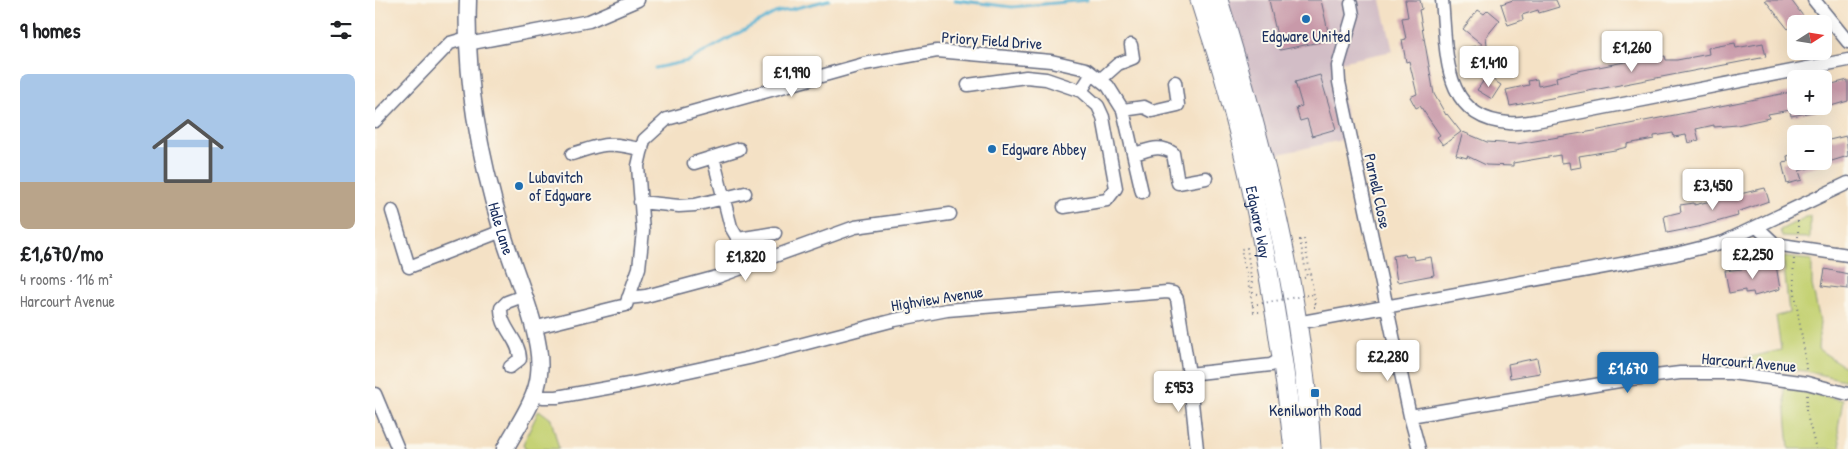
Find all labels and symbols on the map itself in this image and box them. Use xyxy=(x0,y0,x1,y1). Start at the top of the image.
marker: Edgware United xyxy=(1300,13,1312,25)
north arrow xyxy=(1787,15,1833,60)
place label: Edgware United xyxy=(1262,25,1350,47)
street label: Priory Field Drive xyxy=(941,26,1044,55)
pin: £1,260 xyxy=(1591,30,1673,73)
pin: £1,410 xyxy=(1448,46,1530,88)
pin: £1,990 xyxy=(751,56,833,98)
place label: Edgware Abbey xyxy=(1002,138,1087,160)
marker: Edgware Abbey xyxy=(986,143,998,155)
street label: Parnell Close xyxy=(1359,151,1397,231)
place label: Lubavitch of Edgware xyxy=(529,166,592,206)
pin: £3,450 xyxy=(1672,168,1754,211)
marker: Lubavitch of Edgware xyxy=(513,180,525,192)
street label: Edgware Way xyxy=(1241,184,1277,260)
street label: Hale Lane xyxy=(483,200,520,258)
pin: £2,250 xyxy=(1712,238,1794,280)
pin: £1,820 xyxy=(705,240,787,282)
street label: Highview Avenue xyxy=(889,280,985,316)
pin: £2,280 xyxy=(1347,340,1429,382)
street label: Harcourt Avenue xyxy=(1701,347,1798,377)
pin: £1,670 xyxy=(1587,352,1669,394)
pin: £953 xyxy=(1149,370,1209,413)
marker: Kenilworth Road xyxy=(1309,387,1321,399)
place label: Kenilworth Road xyxy=(1269,399,1361,421)

